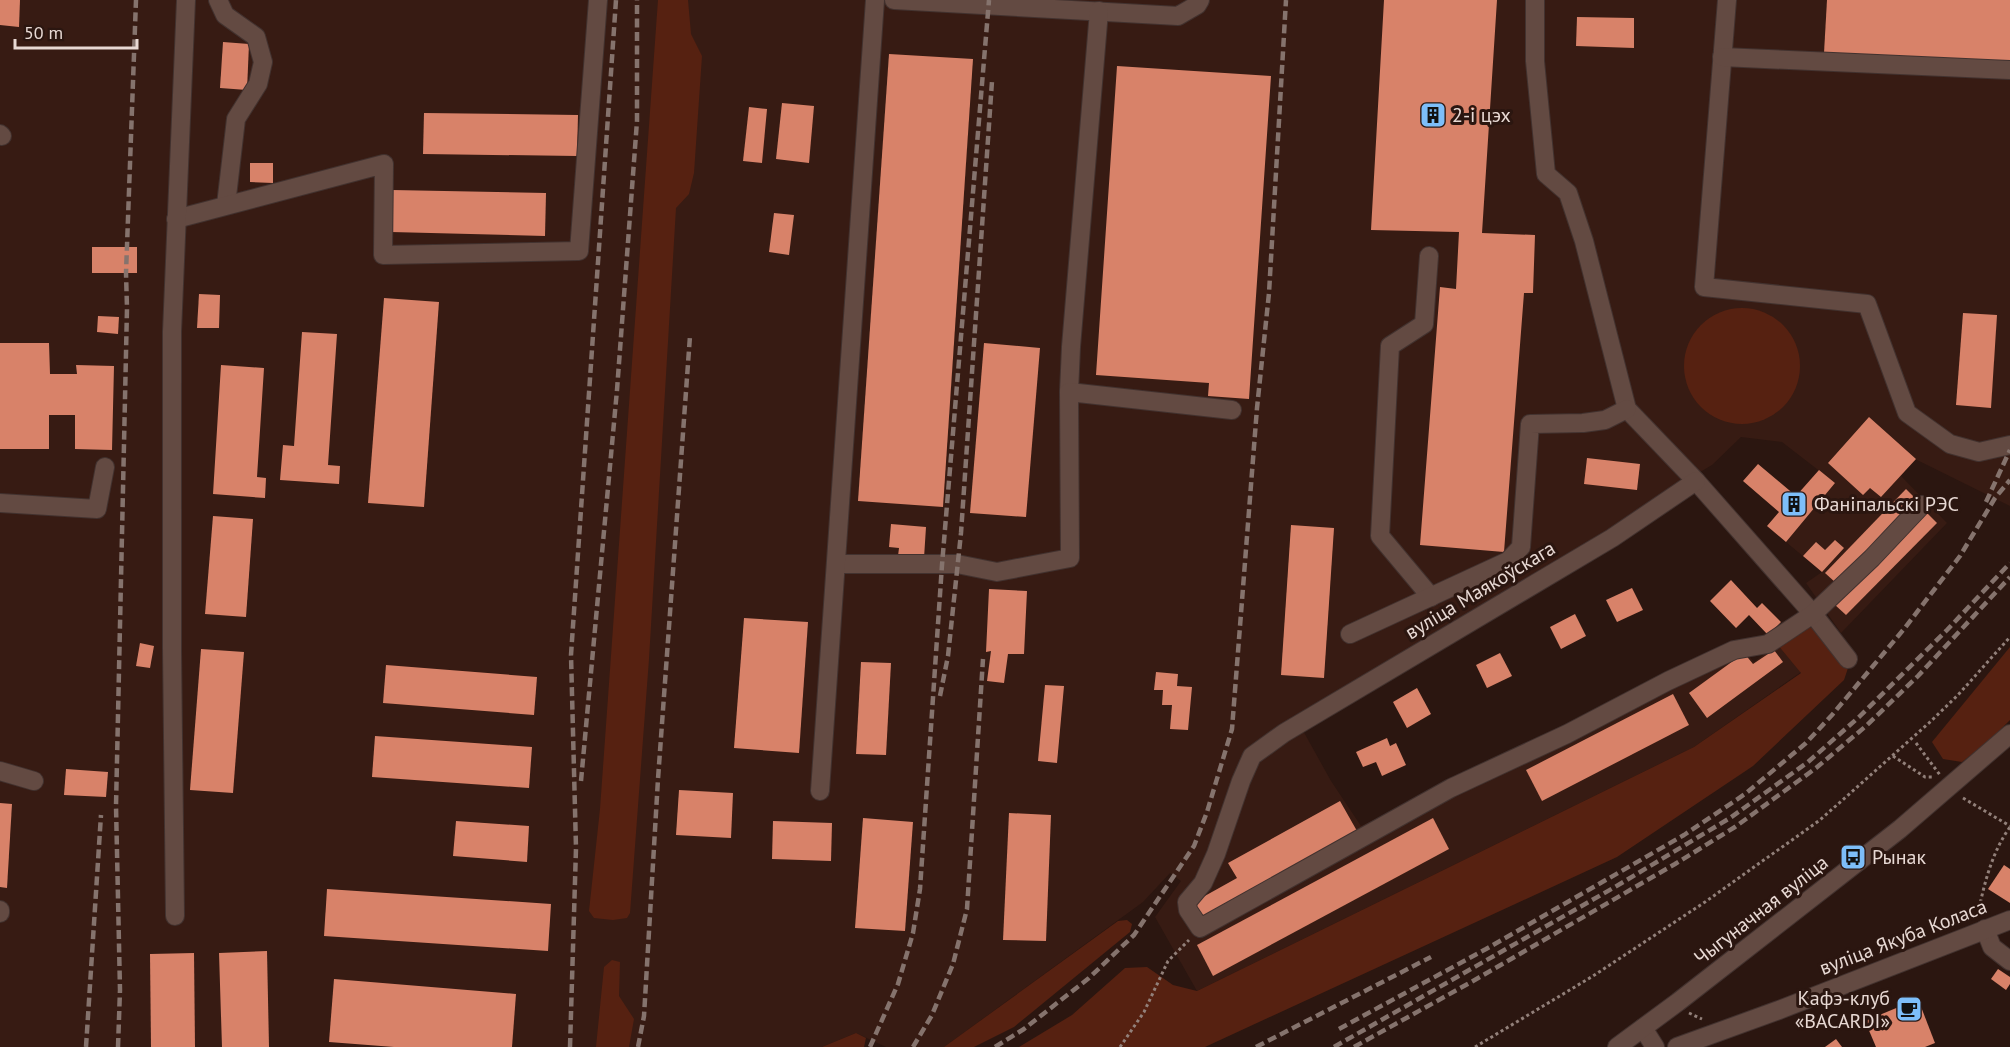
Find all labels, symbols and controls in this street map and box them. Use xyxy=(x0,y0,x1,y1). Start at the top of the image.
scale bar xyxy=(15,12,136,50)
text: 50 m xyxy=(24,21,63,44)
building icon: 2-і цэх xyxy=(1418,100,1448,130)
place label: 2-і цэх xyxy=(1452,102,1511,128)
building icon: Фаніпальскі РЭС xyxy=(1779,489,1809,519)
place label: Фаніпальскі РЭС xyxy=(1814,491,1959,517)
street label: вуліца Маякоўскага xyxy=(1400,535,1560,645)
bus stop icon: Рынак xyxy=(1838,842,1868,872)
place label: Рынак xyxy=(1872,844,1926,870)
street label: Чыгуначная вуліца xyxy=(1689,849,1833,971)
street label: вуліца Якуба Коласа xyxy=(1816,893,1990,981)
place label: Кафэ-клуб «BACARDI» xyxy=(1795,985,1890,1034)
cafe icon: Кафэ-клуб «BACARDI» xyxy=(1894,994,1924,1024)

